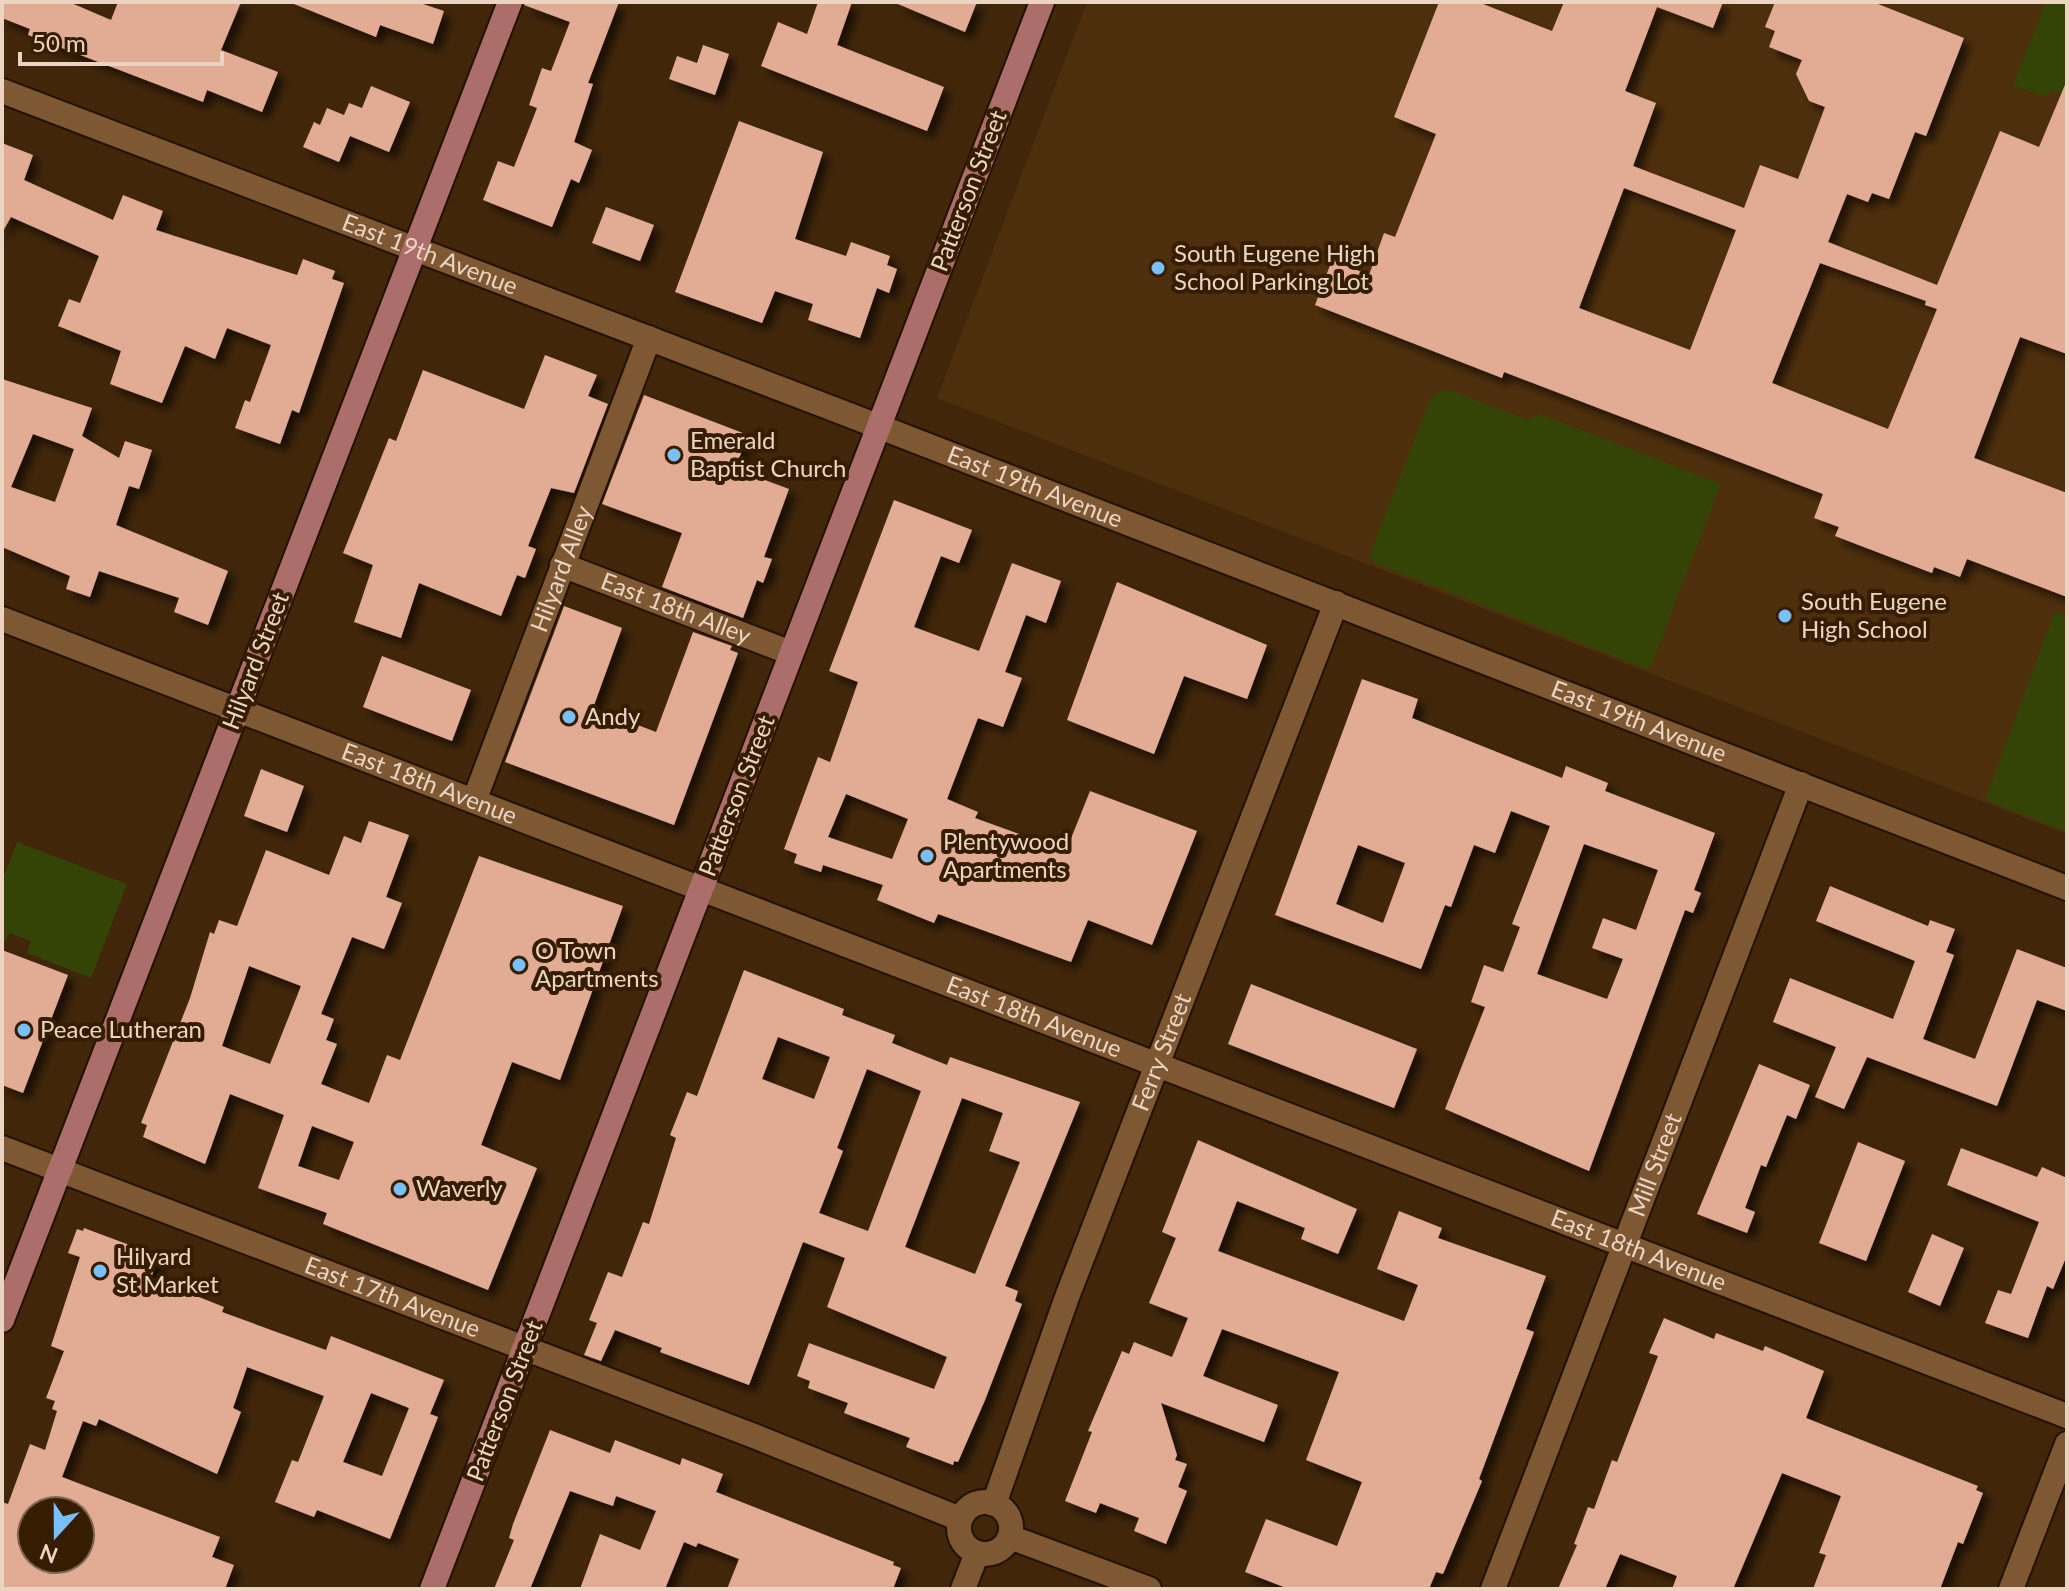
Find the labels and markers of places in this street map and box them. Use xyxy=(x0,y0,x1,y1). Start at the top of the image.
place label: South Eugene High School Parking Lot xyxy=(1174,238,1376,295)
marker: South Eugene High School Parking Lot xyxy=(1149,259,1167,277)
place label: Emerald Baptist Church xyxy=(690,425,846,482)
marker: Emerald Baptist Church xyxy=(665,446,683,464)
place label: South Eugene High School xyxy=(1801,586,1947,643)
marker: South Eugene High School xyxy=(1776,607,1794,625)
place label: Andy xyxy=(585,701,641,730)
marker: Andy xyxy=(560,708,578,726)
place label: Plentywood Apartments xyxy=(943,826,1069,883)
marker: Plentywood Apartments xyxy=(918,847,936,865)
place label: O Town Apartments xyxy=(535,935,659,992)
marker: O Town Apartments xyxy=(510,956,528,974)
place label: Peace Lutheran xyxy=(40,1014,202,1043)
marker: Peace Lutheran xyxy=(15,1021,33,1039)
place label: Waverly xyxy=(416,1173,503,1202)
marker: Waverly xyxy=(391,1180,409,1198)
place label: Hilyard St Market xyxy=(116,1241,219,1298)
marker: Hilyard St Market xyxy=(91,1262,109,1280)

